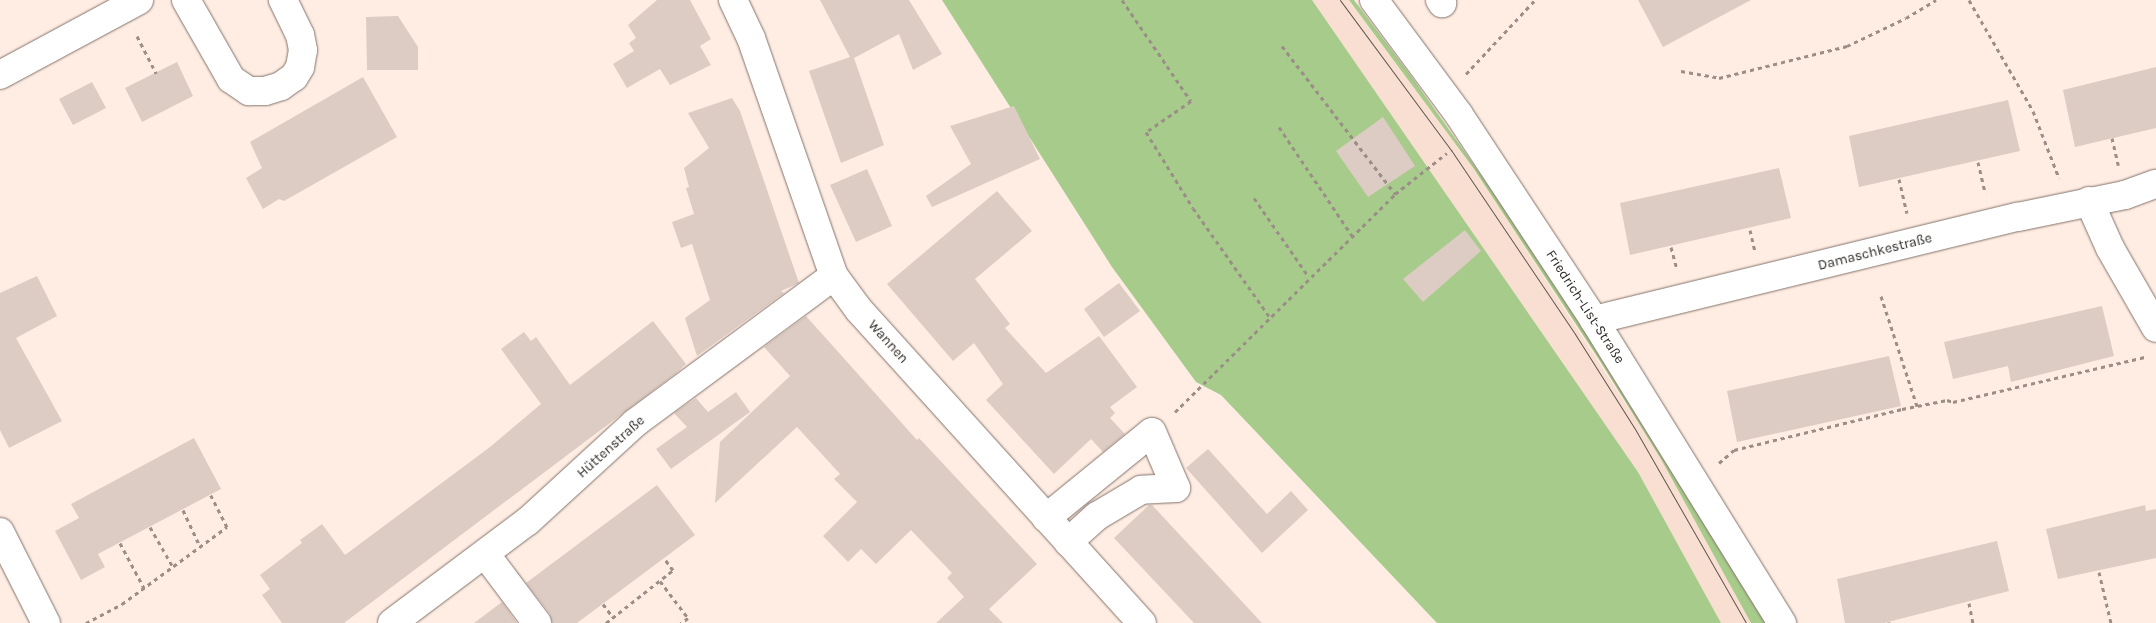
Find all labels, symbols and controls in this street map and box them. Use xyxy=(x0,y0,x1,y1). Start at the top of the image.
street label: Damaschkestraße xyxy=(1816,230,1934,274)
street label: Friedrich-List-Straße xyxy=(1542,247,1628,367)
street label: Wannen xyxy=(864,317,912,367)
street label: Hüttenstraße xyxy=(574,412,648,482)

